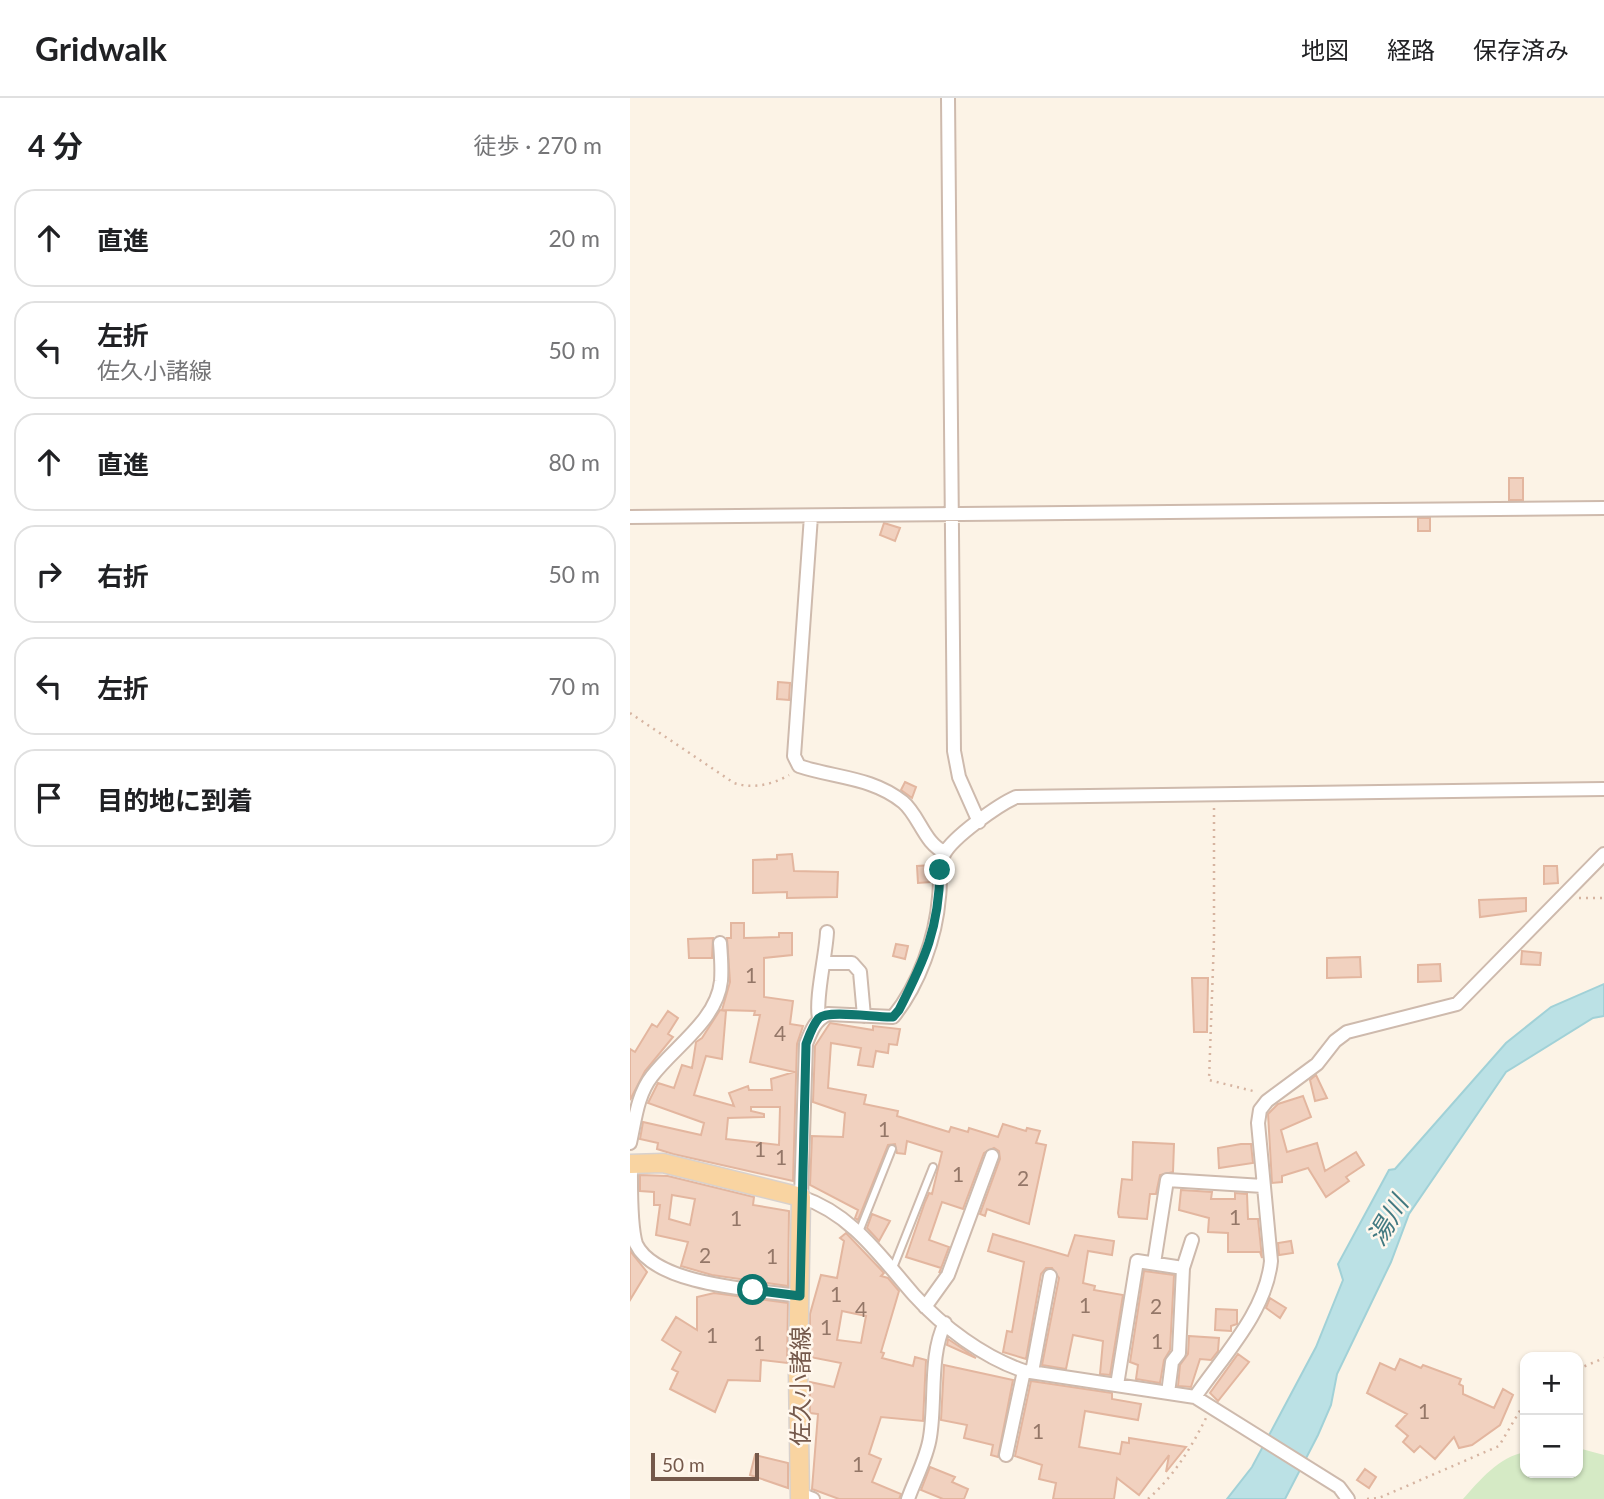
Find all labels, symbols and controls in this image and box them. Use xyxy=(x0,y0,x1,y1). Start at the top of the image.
text: Gridwalk xyxy=(35,28,167,68)
text: 地図 xyxy=(1301,35,1349,64)
text: 経路 xyxy=(1387,35,1435,64)
text: 保存済み xyxy=(1473,35,1569,64)
text: 4 分 xyxy=(28,127,83,163)
text: 徒歩 · 270 m xyxy=(473,131,602,159)
icon: ahead xyxy=(30,219,68,257)
text: 直進 xyxy=(97,224,149,256)
text: 20 m xyxy=(549,224,600,252)
text: 左折 xyxy=(97,319,149,351)
icon: left xyxy=(30,331,68,369)
text: 50 m xyxy=(549,336,600,364)
text: 佐久小諸線 xyxy=(97,356,212,384)
icon: ahead xyxy=(30,443,68,481)
text: 直進 xyxy=(97,448,149,480)
text: 80 m xyxy=(549,448,600,476)
icon: right xyxy=(30,555,68,593)
text: 右折 xyxy=(97,560,149,592)
text: 50 m xyxy=(549,560,600,588)
icon: left xyxy=(30,667,68,705)
text: 左折 xyxy=(97,672,149,704)
text: 70 m xyxy=(549,672,600,700)
icon: arrive xyxy=(30,779,68,817)
text: 目的地に到着 xyxy=(97,784,253,816)
route end xyxy=(924,854,955,885)
house number: 1 xyxy=(745,962,757,987)
house number: 4 xyxy=(774,1020,786,1045)
house number: 1 xyxy=(878,1116,890,1141)
house number: 1 xyxy=(754,1136,766,1161)
house number: 1 xyxy=(775,1144,787,1169)
house number: 1 xyxy=(952,1161,964,1186)
house number: 2 xyxy=(1017,1165,1029,1190)
water label: 湯川 xyxy=(1360,1187,1416,1251)
house number: 1 xyxy=(1229,1204,1241,1229)
house number: 1 xyxy=(730,1205,742,1230)
house number: 2 xyxy=(699,1242,711,1267)
house number: 1 xyxy=(766,1243,778,1268)
route start xyxy=(737,1274,768,1305)
house number: 1 xyxy=(830,1281,842,1306)
house number: 1 xyxy=(1079,1292,1091,1317)
house number: 2 xyxy=(1150,1293,1162,1318)
house number: 4 xyxy=(855,1296,867,1321)
house number: 1 xyxy=(820,1314,832,1339)
house number: 1 xyxy=(706,1322,718,1347)
street label: 佐久小諸線 xyxy=(785,1326,814,1446)
house number: 1 xyxy=(1151,1328,1163,1353)
house number: 1 xyxy=(753,1330,765,1355)
map controls xyxy=(1520,1352,1583,1478)
button: + xyxy=(1520,1352,1583,1415)
house number: 1 xyxy=(1418,1398,1430,1423)
button: − xyxy=(1520,1415,1583,1478)
house number: 1 xyxy=(1032,1418,1044,1443)
scale bar xyxy=(651,1450,760,1482)
house number: 1 xyxy=(852,1451,864,1476)
text: 50 m xyxy=(662,1453,705,1476)

